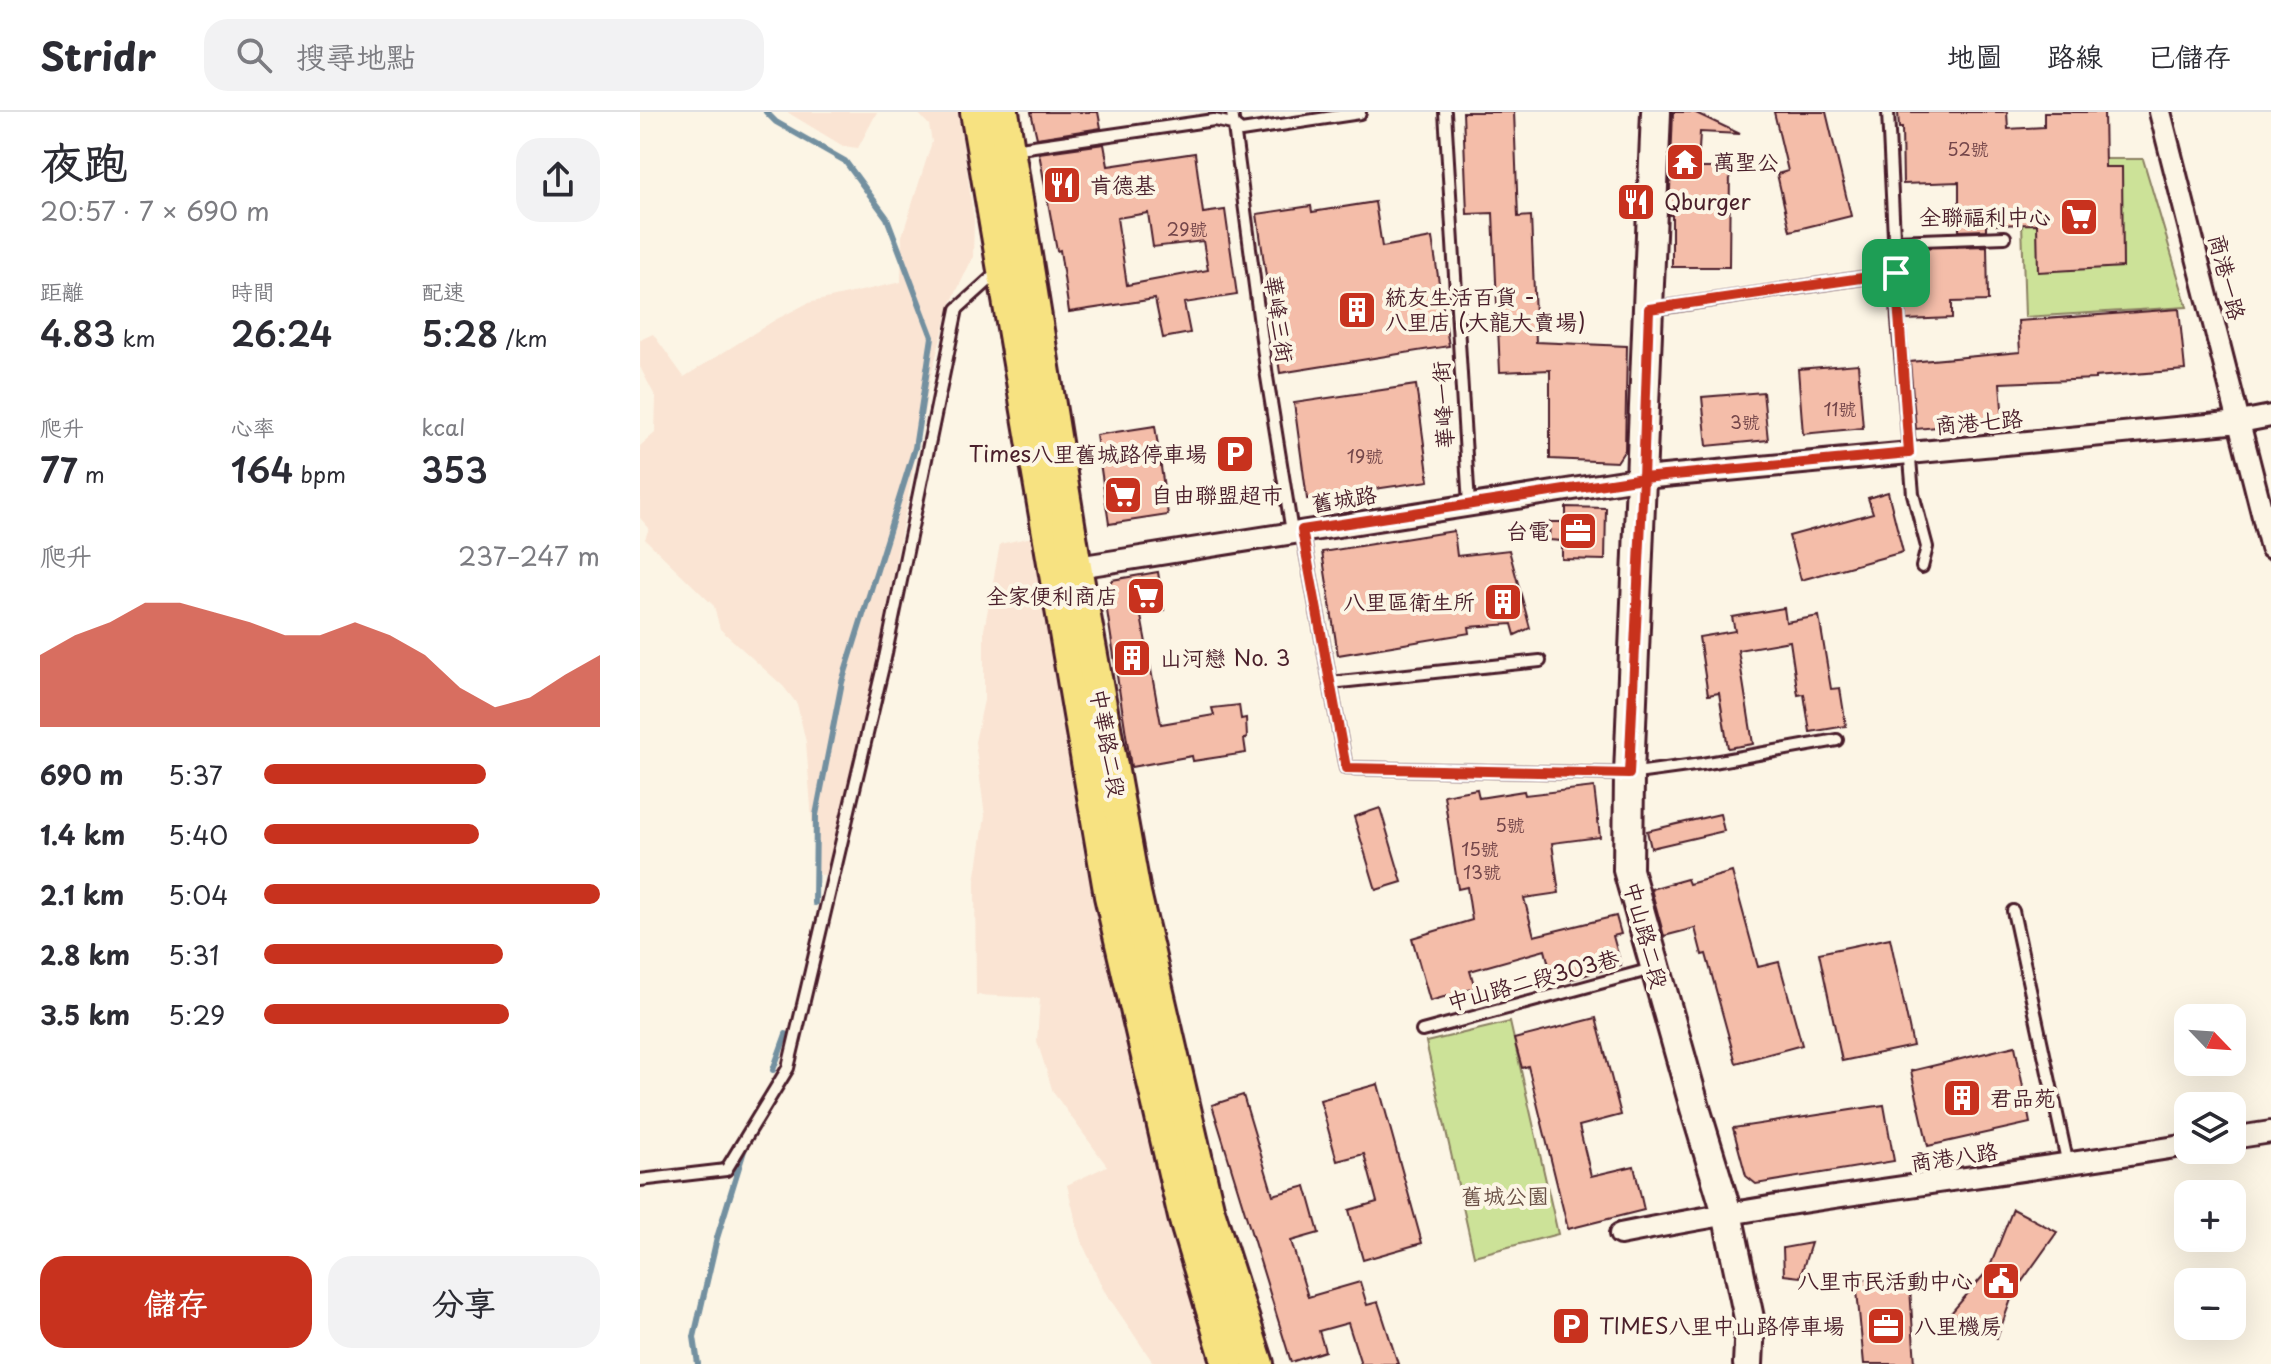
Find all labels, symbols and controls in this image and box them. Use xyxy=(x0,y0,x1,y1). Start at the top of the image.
search box xyxy=(204,19,764,91)
text: Stridr xyxy=(40,27,156,84)
icon: search xyxy=(232,33,276,77)
text: 搜尋地點 xyxy=(296,33,416,78)
text: 地圖 xyxy=(1947,34,2003,77)
text: 路線 xyxy=(2047,34,2103,77)
text: 已儲存 xyxy=(2147,34,2231,77)
text: 夜跑 xyxy=(40,128,128,194)
house number: 52號 xyxy=(1947,135,1989,162)
button: share xyxy=(516,138,600,222)
temple icon: 萬聖公 xyxy=(1664,141,1706,183)
place label: 萬聖公 xyxy=(1713,144,1779,177)
restaurant icon: 肯德基 xyxy=(1041,164,1083,206)
place label: 肯德基 xyxy=(1090,167,1156,200)
restaurant icon: Qburger xyxy=(1615,181,1657,223)
place label: Qburger xyxy=(1664,184,1751,217)
text: 20:57 · 7 × 690 m xyxy=(40,191,270,230)
supermarket icon: 全聯福利中心 xyxy=(2058,196,2100,238)
place label: 全聯福利中心 xyxy=(1919,199,2051,232)
house number: 29號 xyxy=(1167,215,1207,242)
street label: 商港一路 xyxy=(2202,230,2255,323)
pin xyxy=(1862,239,1930,307)
icon: arrive xyxy=(1874,251,1918,295)
street label: 華峰三街 xyxy=(1258,273,1303,365)
text: 距離 xyxy=(40,274,84,307)
text: 時間 xyxy=(231,274,275,307)
text: 配速 xyxy=(421,274,465,307)
place label: 統友生活百貨 - 八里店 (大龍大賣場) xyxy=(1385,279,1585,337)
building icon: 統友生活百貨 - 八里店 (大龍大賣場) xyxy=(1336,289,1378,331)
text: 4.83 xyxy=(40,307,115,359)
text: 26:24 xyxy=(231,307,333,359)
text: 5:28 xyxy=(421,307,498,359)
text: km xyxy=(115,321,156,354)
text: /km xyxy=(498,321,548,354)
street label: 華峰一街 xyxy=(1423,360,1460,450)
house number: 11號 xyxy=(1823,395,1857,422)
street label: 商港七路 xyxy=(1934,400,2024,441)
house number: 3號 xyxy=(1730,408,1760,435)
text: 爬升 xyxy=(40,410,84,443)
text: 心率 xyxy=(231,410,275,443)
text: kcal xyxy=(421,410,465,443)
parking icon: Times八里舊城路停車場 xyxy=(1214,433,1256,475)
place label: Times八里舊城路停車場 xyxy=(969,436,1207,469)
house number: 19號 xyxy=(1347,442,1383,469)
text: 77 xyxy=(40,443,78,495)
text: 164 xyxy=(231,443,293,495)
text: 353 xyxy=(421,443,488,495)
text: m xyxy=(78,457,105,490)
text: bpm xyxy=(293,457,346,490)
supermarket icon: 自由聯盟超市 xyxy=(1102,474,1144,516)
street label: 舊城路 xyxy=(1309,476,1379,519)
place label: 自由聯盟超市 xyxy=(1151,477,1283,510)
office icon: 台電 xyxy=(1557,510,1599,552)
place label: 台電 xyxy=(1506,513,1550,546)
text: 爬升 xyxy=(40,536,92,575)
text: 237–247 m xyxy=(458,536,600,575)
supermarket icon: 全家便利商店 xyxy=(1125,575,1167,617)
place label: 全家便利商店 xyxy=(986,578,1118,611)
building icon: 八里區衛生所 xyxy=(1482,581,1524,623)
place label: 八里區衛生所 xyxy=(1343,584,1475,617)
building icon: 山河戀 No. 3 xyxy=(1111,637,1153,679)
place label: 山河戀 No. 3 xyxy=(1160,640,1290,673)
street label: 中華路二段 xyxy=(1084,686,1135,800)
text: 690 m xyxy=(40,755,124,794)
text: 5:37 xyxy=(168,755,223,794)
house number: 5號 xyxy=(1495,811,1525,838)
text: 1.4 km xyxy=(40,815,125,854)
text: 5:40 xyxy=(168,815,228,854)
house number: 15號 xyxy=(1461,835,1499,862)
house number: 13號 xyxy=(1463,858,1501,885)
text: 2.1 km xyxy=(40,875,124,914)
text: 5:04 xyxy=(168,875,228,914)
street label: 中山路二段 xyxy=(1617,877,1678,992)
text: 2.8 km xyxy=(40,935,130,974)
text: 5:31 xyxy=(168,935,219,974)
street label: 中山路二段303巷 xyxy=(1443,940,1622,1017)
text: 3.5 km xyxy=(40,995,130,1034)
text: 5:29 xyxy=(168,995,225,1034)
north arrow xyxy=(2174,1004,2246,1076)
map controls xyxy=(2174,1004,2246,1340)
building icon: 君品苑 xyxy=(1941,1077,1983,1119)
place label: 君品苑 xyxy=(1990,1080,2056,1113)
button: layers xyxy=(2174,1092,2246,1164)
street label: 商港八路 xyxy=(1908,1133,2000,1178)
park label: 舊城公園 xyxy=(1461,1178,1549,1211)
button: + xyxy=(2174,1180,2246,1252)
button: 儲存 xyxy=(40,1256,312,1348)
button: 分享 xyxy=(328,1256,600,1348)
public building icon: 八里市民活動中心 xyxy=(1980,1260,2022,1302)
place label: 八里市民活動中心 xyxy=(1797,1263,1973,1296)
button: − xyxy=(2174,1268,2246,1340)
parking icon: TIMES八里中山路停車場 xyxy=(1550,1305,1592,1347)
office icon: 八里機房 xyxy=(1865,1305,1907,1347)
place label: TIMES八里中山路停車場 xyxy=(1599,1308,1845,1341)
place label: 八里機房 xyxy=(1914,1308,2002,1341)

